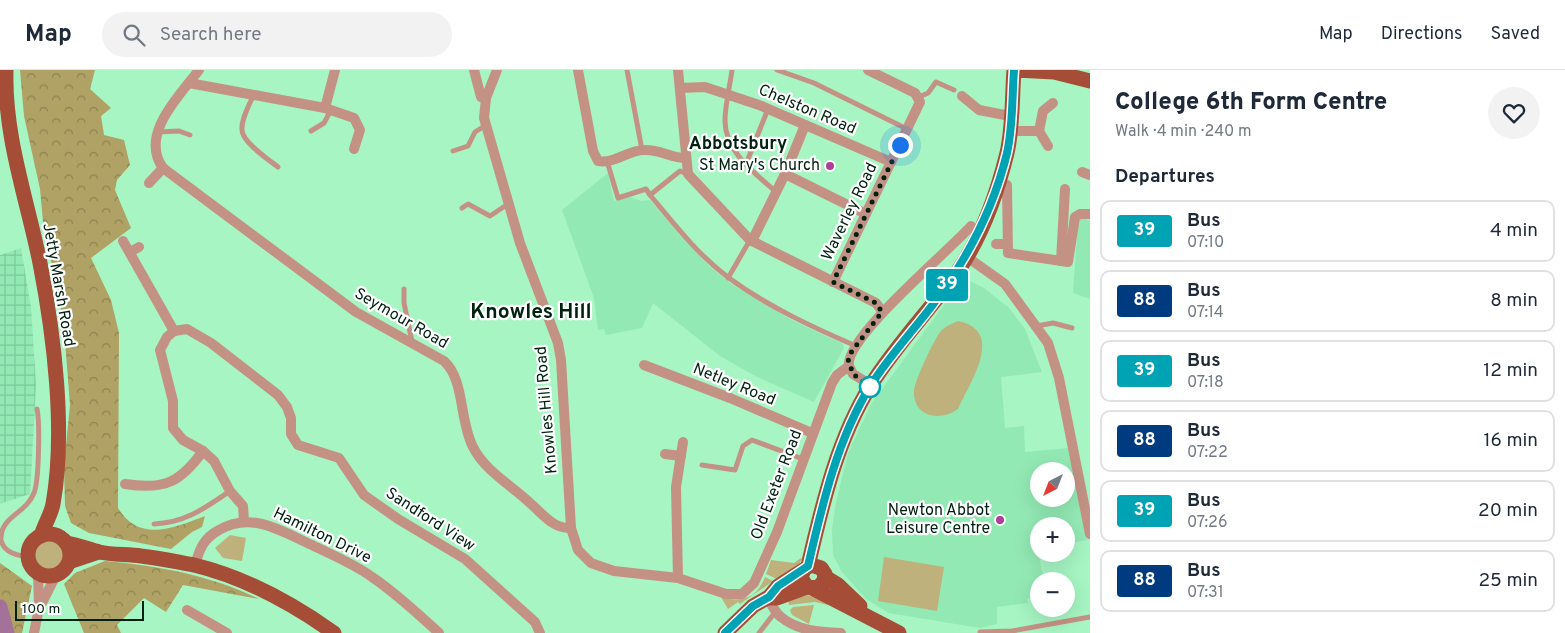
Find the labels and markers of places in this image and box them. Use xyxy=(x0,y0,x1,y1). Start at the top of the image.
place label: St Mary's Church xyxy=(699,156,820,176)
marker: St Mary's Church xyxy=(824,160,836,172)
unlabelled marker xyxy=(859,376,881,398)
place label: Newton Abbot Leisure Centre xyxy=(886,501,990,539)
marker: Newton Abbot Leisure Centre xyxy=(994,514,1006,526)

